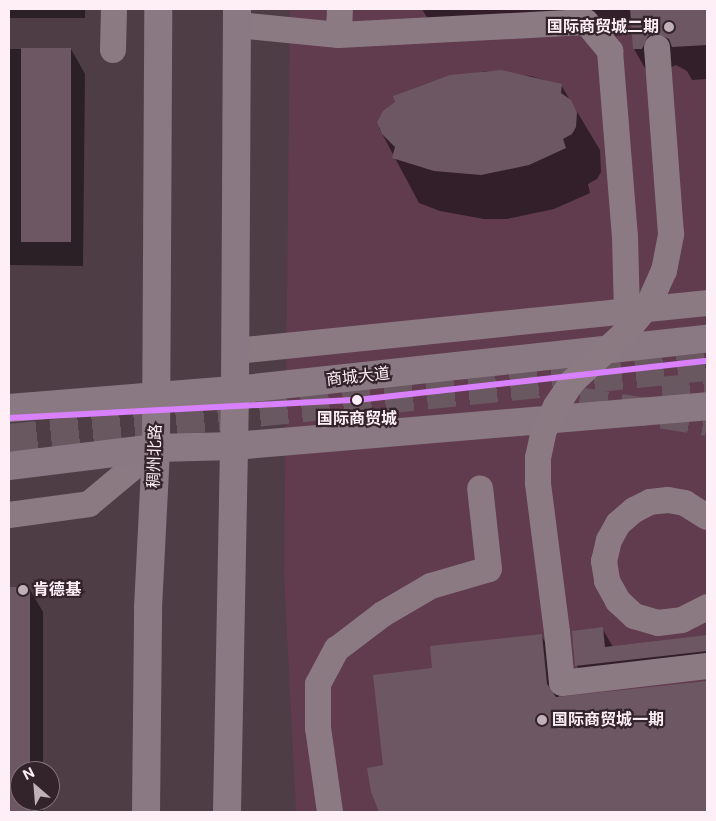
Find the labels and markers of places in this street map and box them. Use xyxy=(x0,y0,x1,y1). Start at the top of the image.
place label: 国际商贸城二期 xyxy=(547,17,659,37)
marker: 国际商贸城二期 xyxy=(663,21,675,33)
marker: 国际商贸城 xyxy=(349,392,365,408)
place label: 国际商贸城 xyxy=(317,409,397,429)
place label: 肯德基 xyxy=(33,580,81,600)
marker: 肯德基 xyxy=(17,584,29,596)
place label: 国际商贸城一期 xyxy=(552,710,664,730)
marker: 国际商贸城一期 xyxy=(536,714,548,726)

